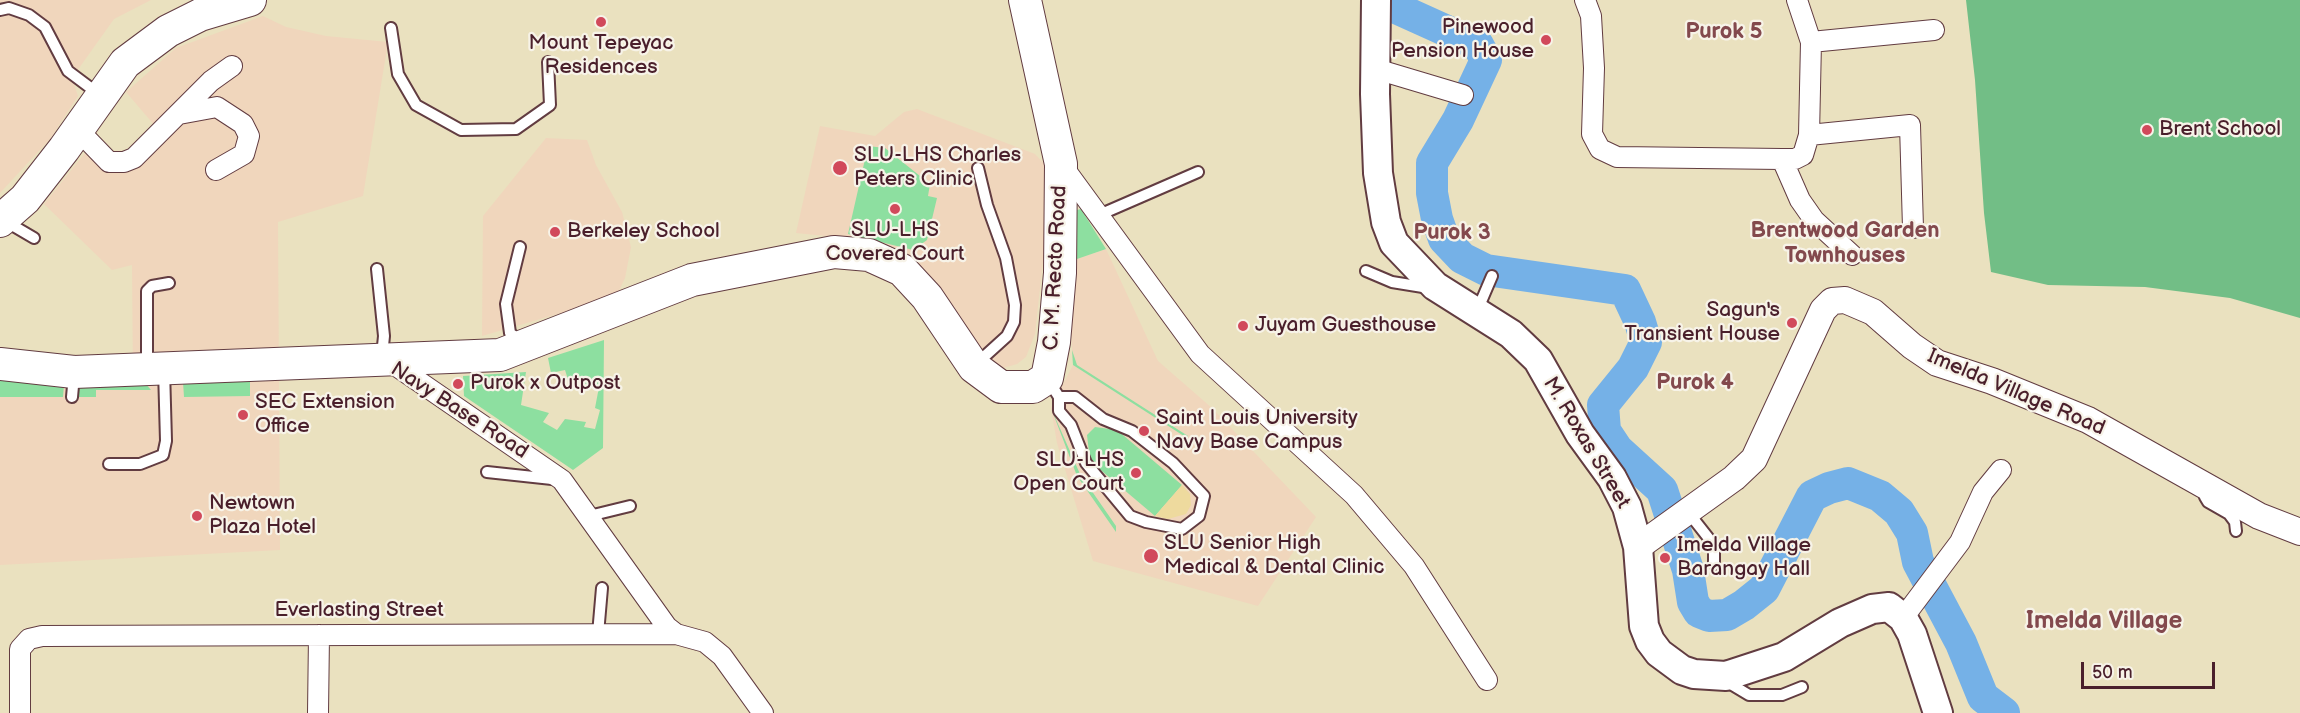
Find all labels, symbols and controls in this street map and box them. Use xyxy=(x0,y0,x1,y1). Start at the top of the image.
marker: Mount Tepeyac Residences xyxy=(594,15,608,29)
place label: Pinewood Pension House xyxy=(1391,15,1534,65)
district label: Purok 5 xyxy=(1685,19,1763,45)
place label: Mount Tepeyac Residences xyxy=(529,31,673,81)
marker: Pinewood Pension House xyxy=(1539,33,1553,47)
place label: Brent School xyxy=(2159,117,2281,143)
marker: Brent School xyxy=(2140,123,2154,137)
place label: SLU-LHS Charles Peters Clinic xyxy=(854,143,1021,193)
marker: SLU-LHS Charles Peters Clinic xyxy=(831,159,849,177)
street label: C. M. Recto Road xyxy=(1039,185,1073,351)
marker: SLU-LHS Covered Court xyxy=(888,202,902,216)
place label: SLU-LHS Covered Court xyxy=(826,218,964,268)
district label: Brentwood Garden Townhouses xyxy=(1751,218,1939,270)
place label: Berkeley School xyxy=(567,219,720,245)
district label: Purok 3 xyxy=(1413,220,1491,246)
marker: Berkeley School xyxy=(548,225,562,239)
place label: Sagun's Transient House xyxy=(1624,298,1780,348)
place label: Juyam Guesthouse xyxy=(1255,313,1436,339)
marker: Sagun's Transient House xyxy=(1785,316,1799,330)
marker: Juyam Guesthouse xyxy=(1236,319,1250,333)
street label: Imelda Village Road xyxy=(1923,344,2109,442)
street label: Navy Base Road xyxy=(385,357,533,465)
district label: Purok 4 xyxy=(1656,370,1734,396)
place label: Purok x Outpost xyxy=(470,371,621,397)
street label: M. Roxas Street xyxy=(1537,373,1635,513)
marker: Purok x Outpost xyxy=(451,377,465,391)
place label: SEC Extension Office xyxy=(255,390,395,440)
place label: Saint Louis University Navy Base Campus xyxy=(1156,406,1358,456)
marker: SEC Extension Office xyxy=(236,408,250,422)
marker: Saint Louis University Navy Base Campus xyxy=(1137,424,1151,438)
place label: SLU-LHS Open Court xyxy=(1013,448,1124,498)
marker: SLU-LHS Open Court xyxy=(1129,466,1143,480)
place label: Newtown Plaza Hotel xyxy=(209,491,316,541)
marker: Newtown Plaza Hotel xyxy=(190,509,204,523)
place label: SLU Senior High Medical & Dental Clinic xyxy=(1164,531,1384,581)
place label: Imelda Village Barangay Hall xyxy=(1677,533,1811,583)
marker: SLU Senior High Medical & Dental Clinic xyxy=(1142,547,1160,565)
marker: Imelda Village Barangay Hall xyxy=(1658,551,1672,565)
street label: Everlasting Street xyxy=(274,598,444,624)
district label: Imelda Village xyxy=(2026,608,2182,636)
scale bar xyxy=(2084,650,2218,688)
text: 50 m xyxy=(2092,662,2133,683)

